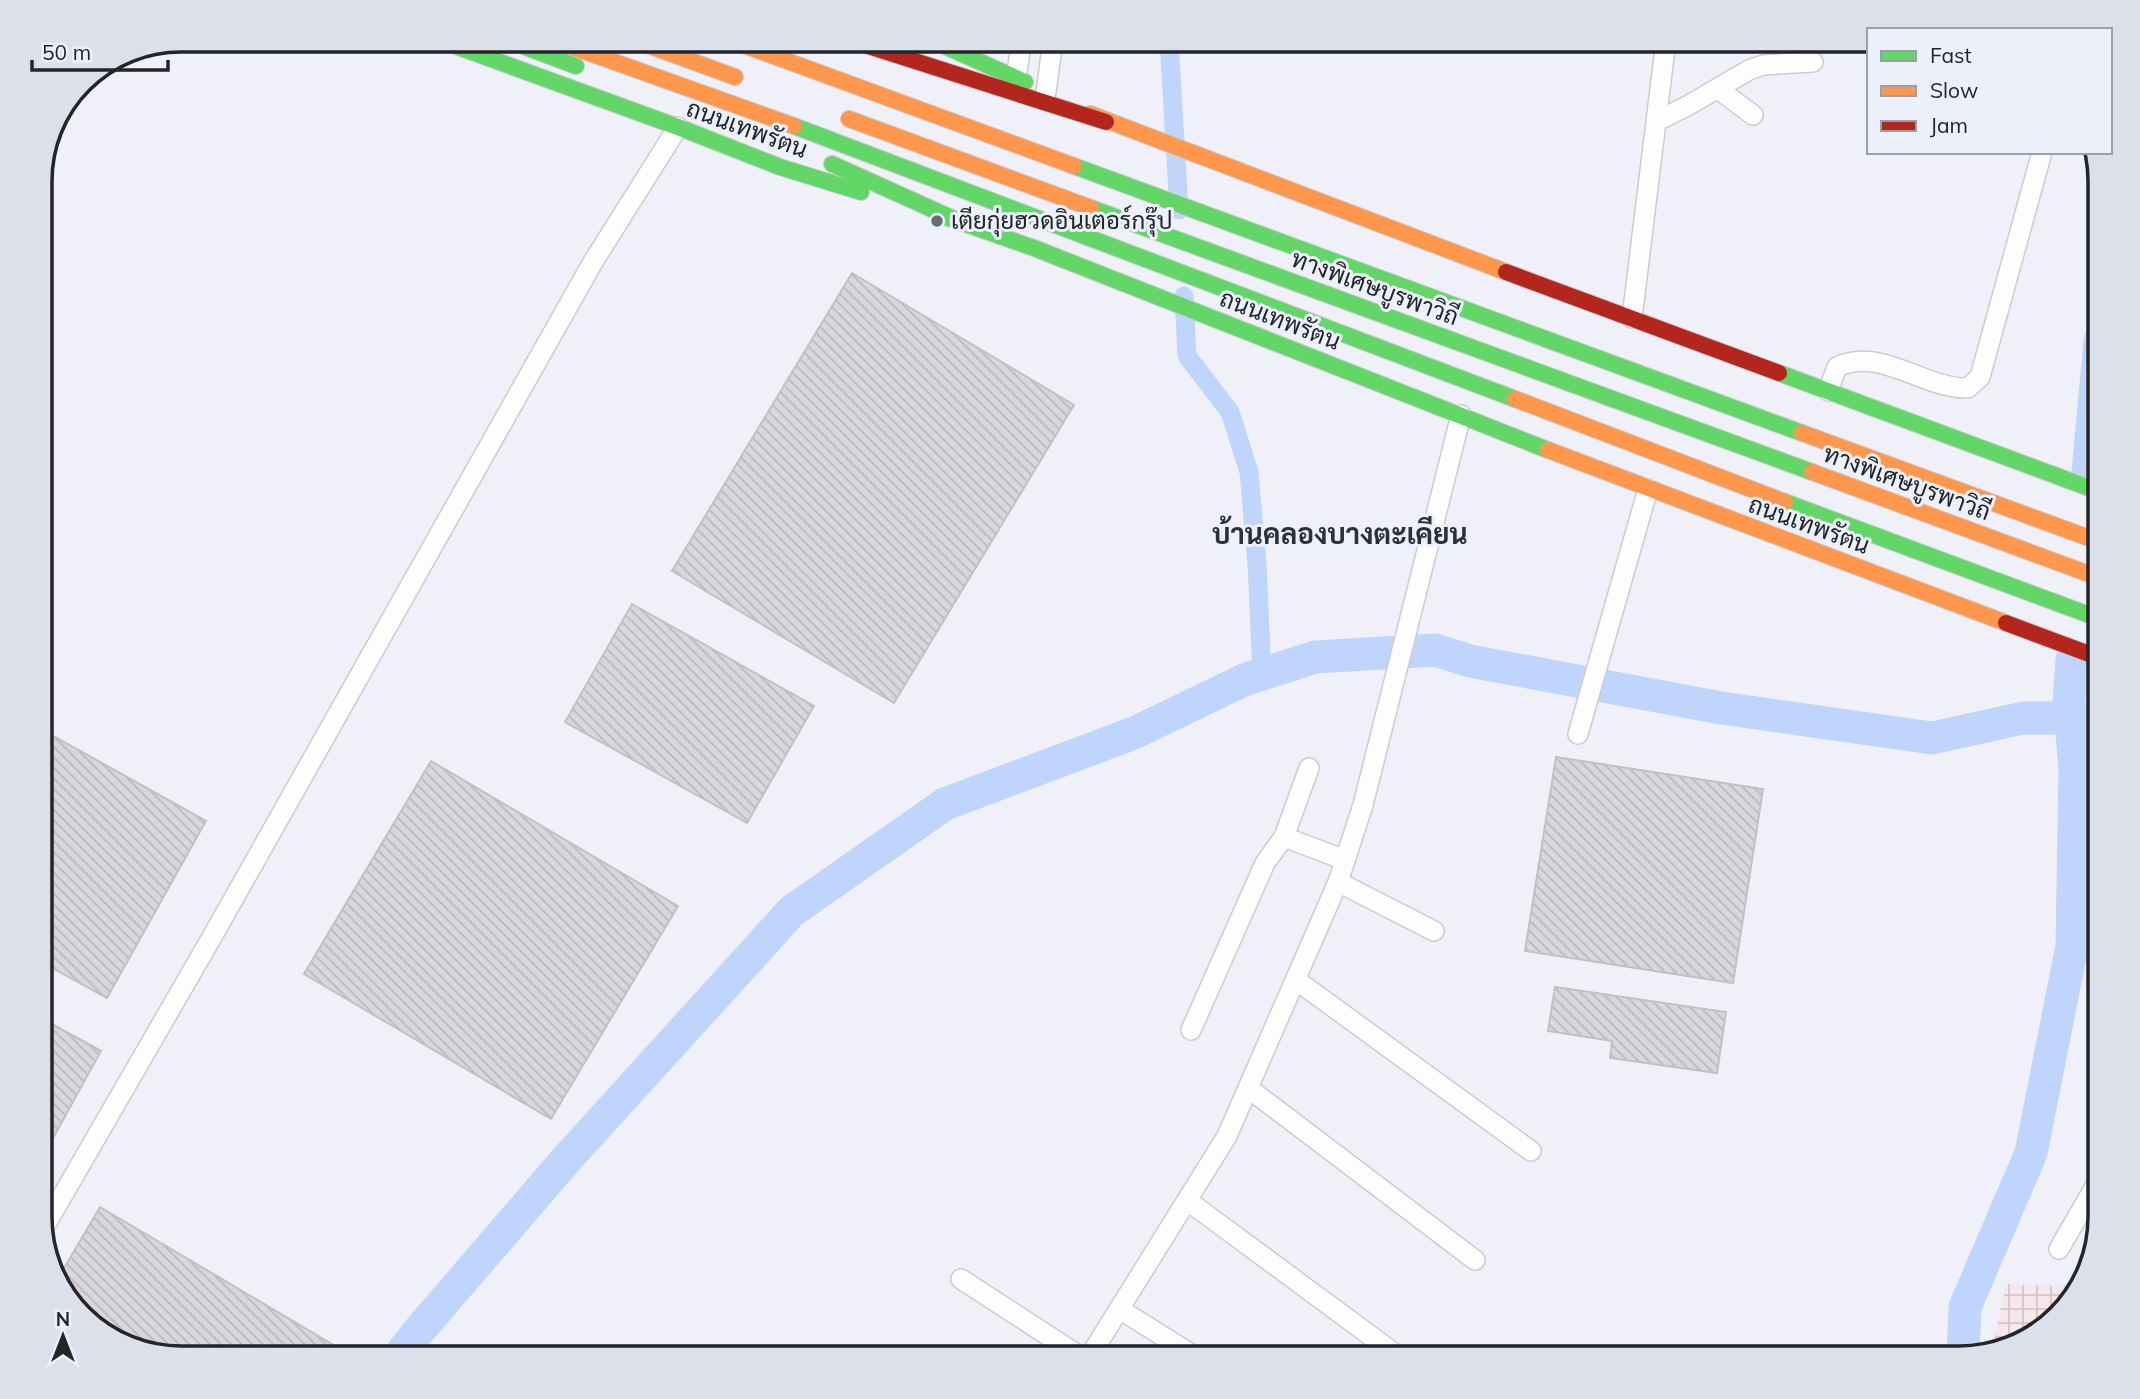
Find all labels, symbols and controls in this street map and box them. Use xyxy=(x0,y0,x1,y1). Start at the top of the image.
scale bar xyxy=(32,28,168,72)
legend xyxy=(1867,28,2112,154)
text: 50 m xyxy=(42,39,91,65)
text: Fast xyxy=(1930,42,1972,68)
text: Slow xyxy=(1930,77,1978,103)
street label: ถนนเทพรัตน xyxy=(683,92,812,164)
text: Jam xyxy=(1930,112,1968,138)
place label: เตียกุ่ยฮวดอินเตอร์กรุ๊ป xyxy=(951,205,1173,237)
marker: เตียกุ่ยฮวดอินเตอร์กรุ๊ป xyxy=(929,213,945,229)
street label: ทางพิเศษบูรพาวิถี xyxy=(1287,243,1463,334)
street label: ถนนเทพรัตน xyxy=(1216,282,1345,356)
street label: ทางพิเศษบูรพาวิถี xyxy=(1819,438,1995,529)
street label: ถนนเทพรัตน xyxy=(1745,488,1874,560)
district label: บ้านคลองบางตะเคียน xyxy=(1212,515,1468,551)
north arrow xyxy=(28,1301,98,1371)
text: N xyxy=(56,1307,70,1331)

